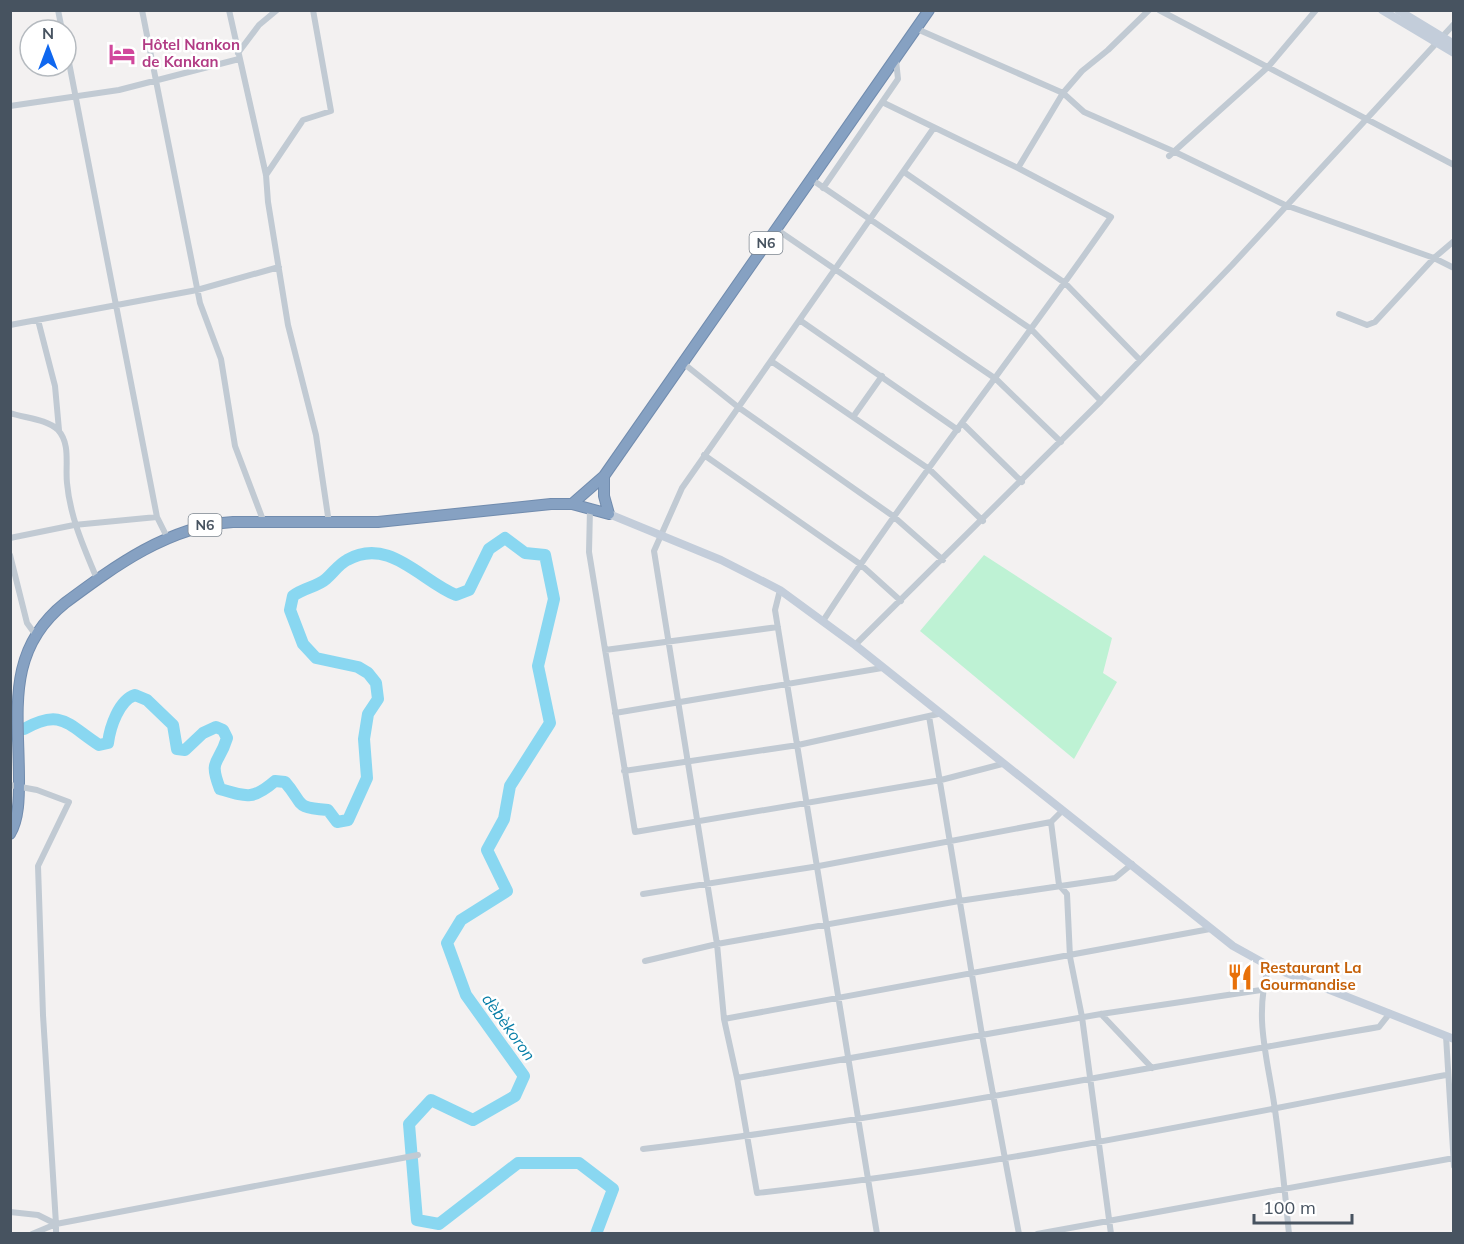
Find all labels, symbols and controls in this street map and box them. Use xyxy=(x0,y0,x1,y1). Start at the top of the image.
north arrow xyxy=(18,18,78,78)
text: N xyxy=(42,23,54,43)
place label: Hôtel Nankon de Kankan xyxy=(142,35,240,71)
hotel icon: Hôtel Nankon de Kankan xyxy=(107,39,137,69)
road number: N6 xyxy=(750,232,783,254)
road number: N6 xyxy=(188,514,222,536)
place label: Restaurant La Gourmandise xyxy=(1260,958,1362,994)
restaurant icon: Restaurant La Gourmandise xyxy=(1225,962,1255,992)
water label: dèbèkoron xyxy=(478,990,540,1064)
scale bar xyxy=(1254,1187,1352,1225)
text: 100 m xyxy=(1263,1196,1316,1219)

